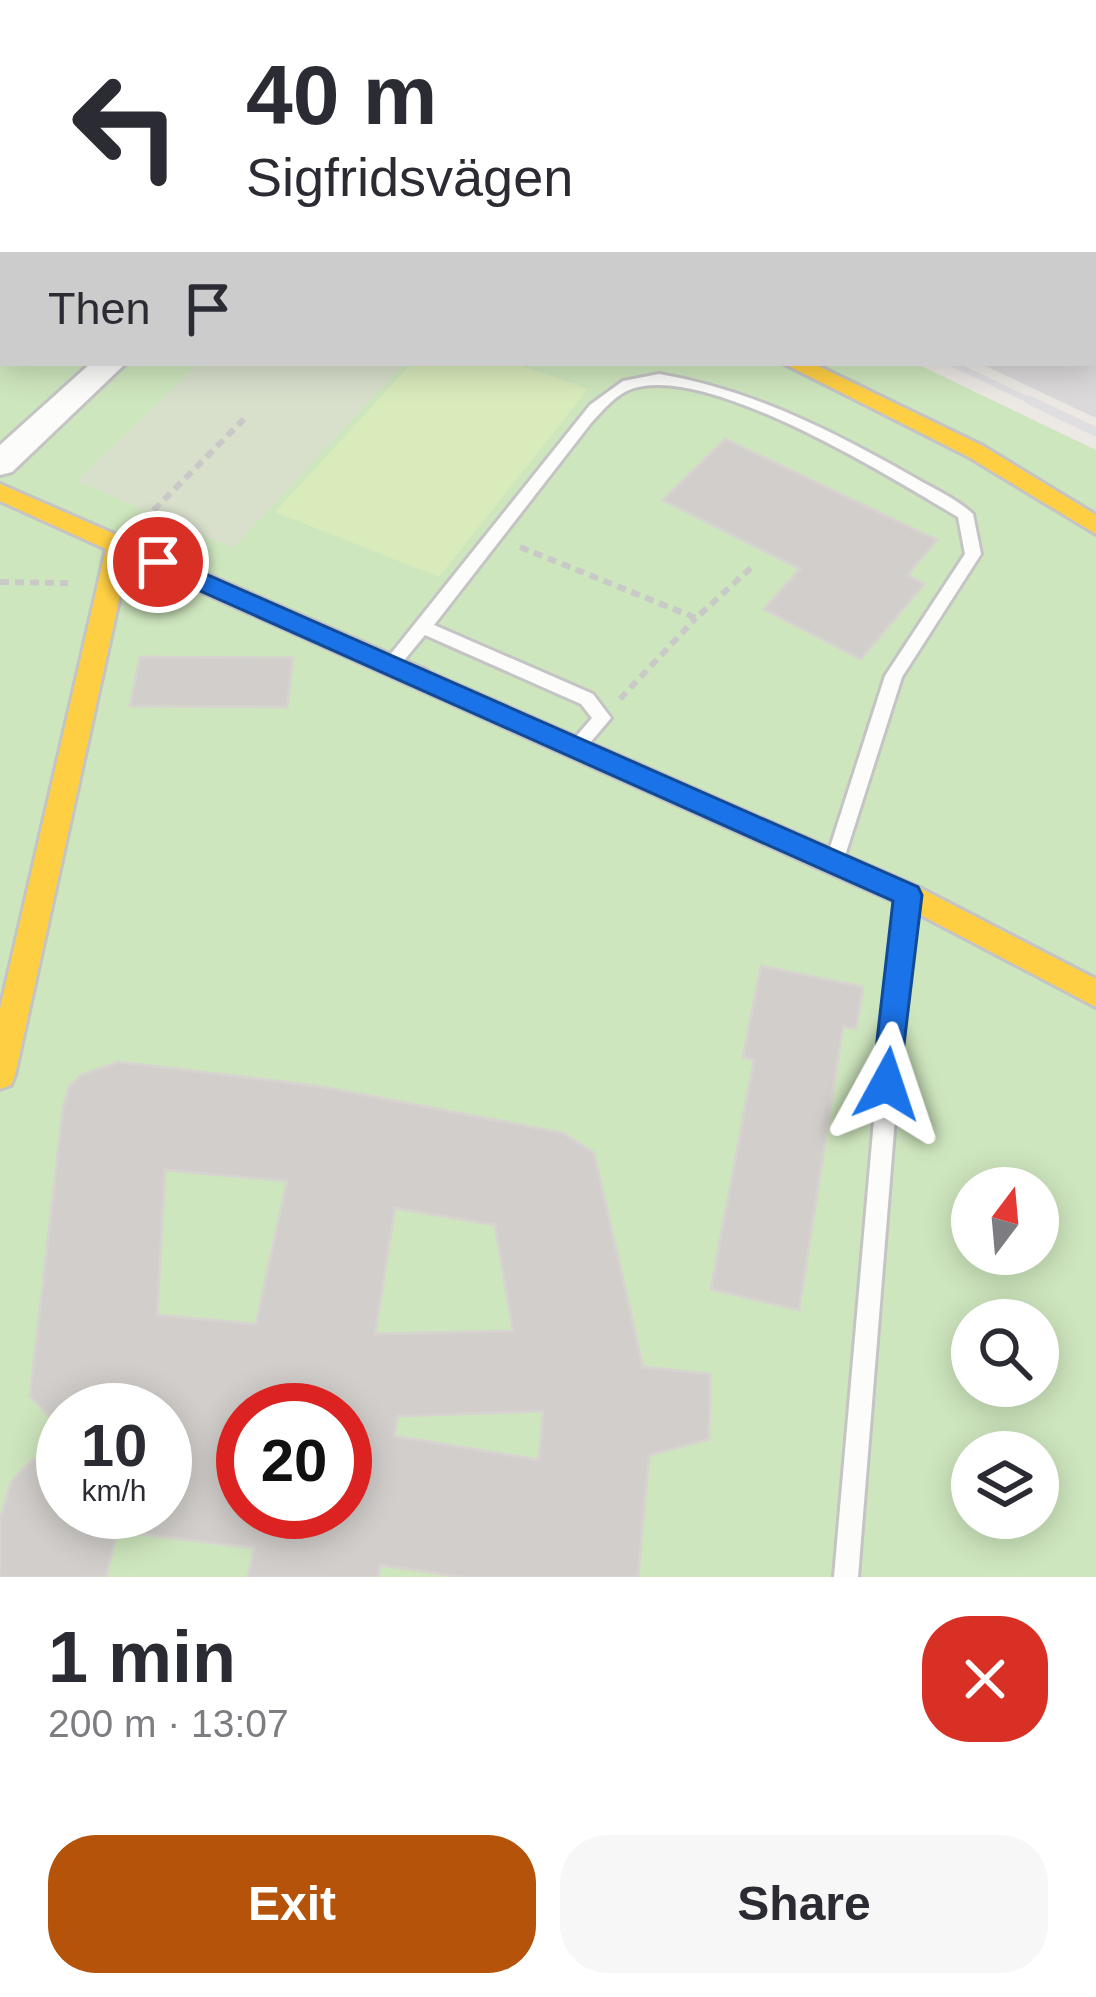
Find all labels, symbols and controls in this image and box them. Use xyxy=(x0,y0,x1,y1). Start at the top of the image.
icon: left xyxy=(48,48,204,204)
text: 40 m xyxy=(246,48,437,142)
text: Sigfridsvägen xyxy=(246,147,573,207)
icon: arrive xyxy=(175,276,241,342)
text: Then xyxy=(48,283,151,334)
pin xyxy=(107,511,209,613)
icon: arrive xyxy=(125,529,191,595)
position arrow xyxy=(824,1021,950,1147)
north arrow xyxy=(951,1167,1059,1275)
map controls xyxy=(951,1167,1059,1539)
button: search xyxy=(951,1299,1059,1407)
speed limit sign: 20 xyxy=(216,1383,372,1539)
text: 10 xyxy=(81,1412,147,1479)
button: layers xyxy=(951,1431,1059,1539)
text: km/h xyxy=(81,1474,147,1507)
button: close xyxy=(922,1616,1048,1742)
text: 1 min xyxy=(48,1617,236,1697)
text: 200 m · 13:07 xyxy=(48,1702,289,1745)
button: Exit xyxy=(48,1835,536,1973)
button: Share xyxy=(560,1835,1048,1973)

